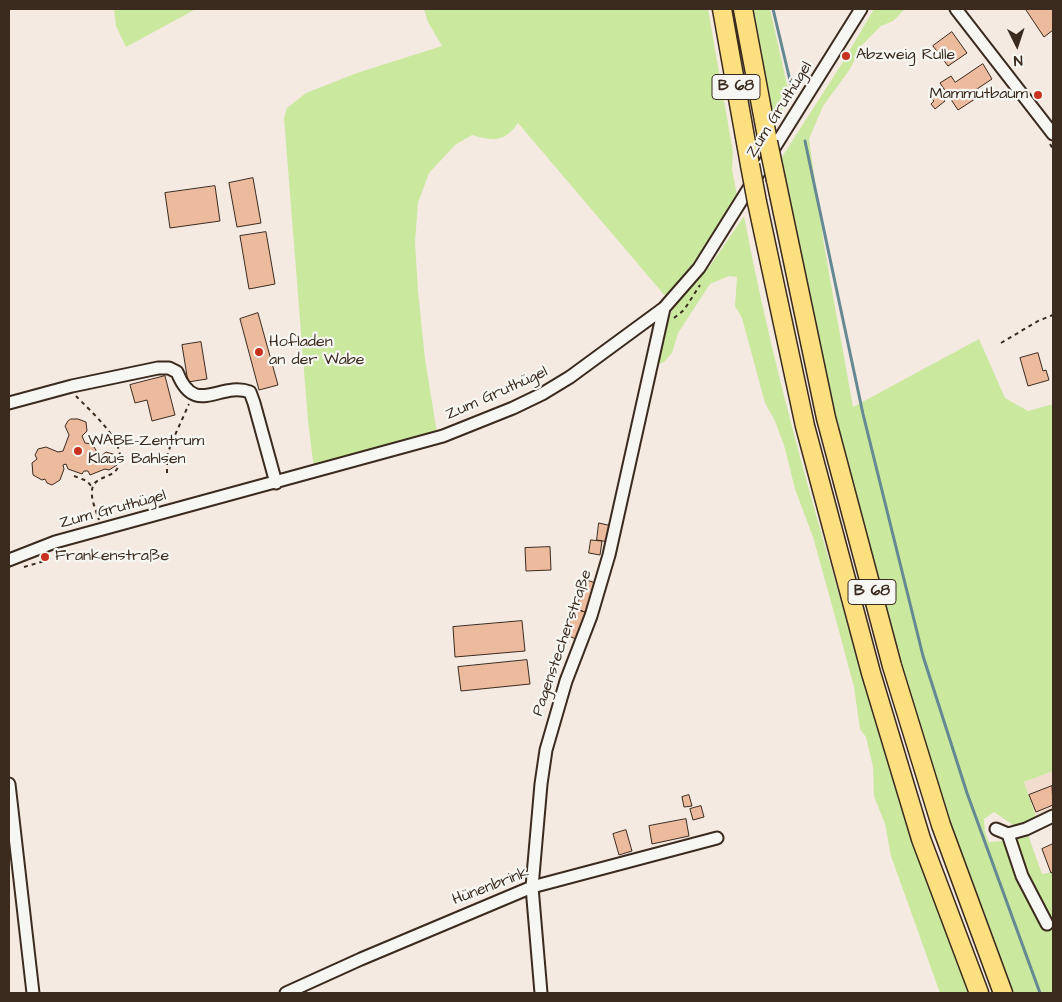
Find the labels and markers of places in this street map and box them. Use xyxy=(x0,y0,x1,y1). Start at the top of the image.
place label: Abzweig Rulle xyxy=(856,46,955,66)
marker: Abzweig Rulle xyxy=(840,50,852,62)
place label: Mammutbaum xyxy=(929,85,1028,105)
marker: Mammutbaum xyxy=(1032,89,1044,101)
place label: Hofladen an der Wabe xyxy=(269,333,364,371)
marker: Hofladen an der Wabe xyxy=(253,346,265,358)
place label: WABE-Zentrum Klaus Bahlsen xyxy=(88,432,204,470)
marker: WABE-Zentrum Klaus Bahlsen xyxy=(72,445,84,457)
place label: Frankenstraße xyxy=(55,547,169,567)
marker: Frankenstraße xyxy=(39,551,51,563)

